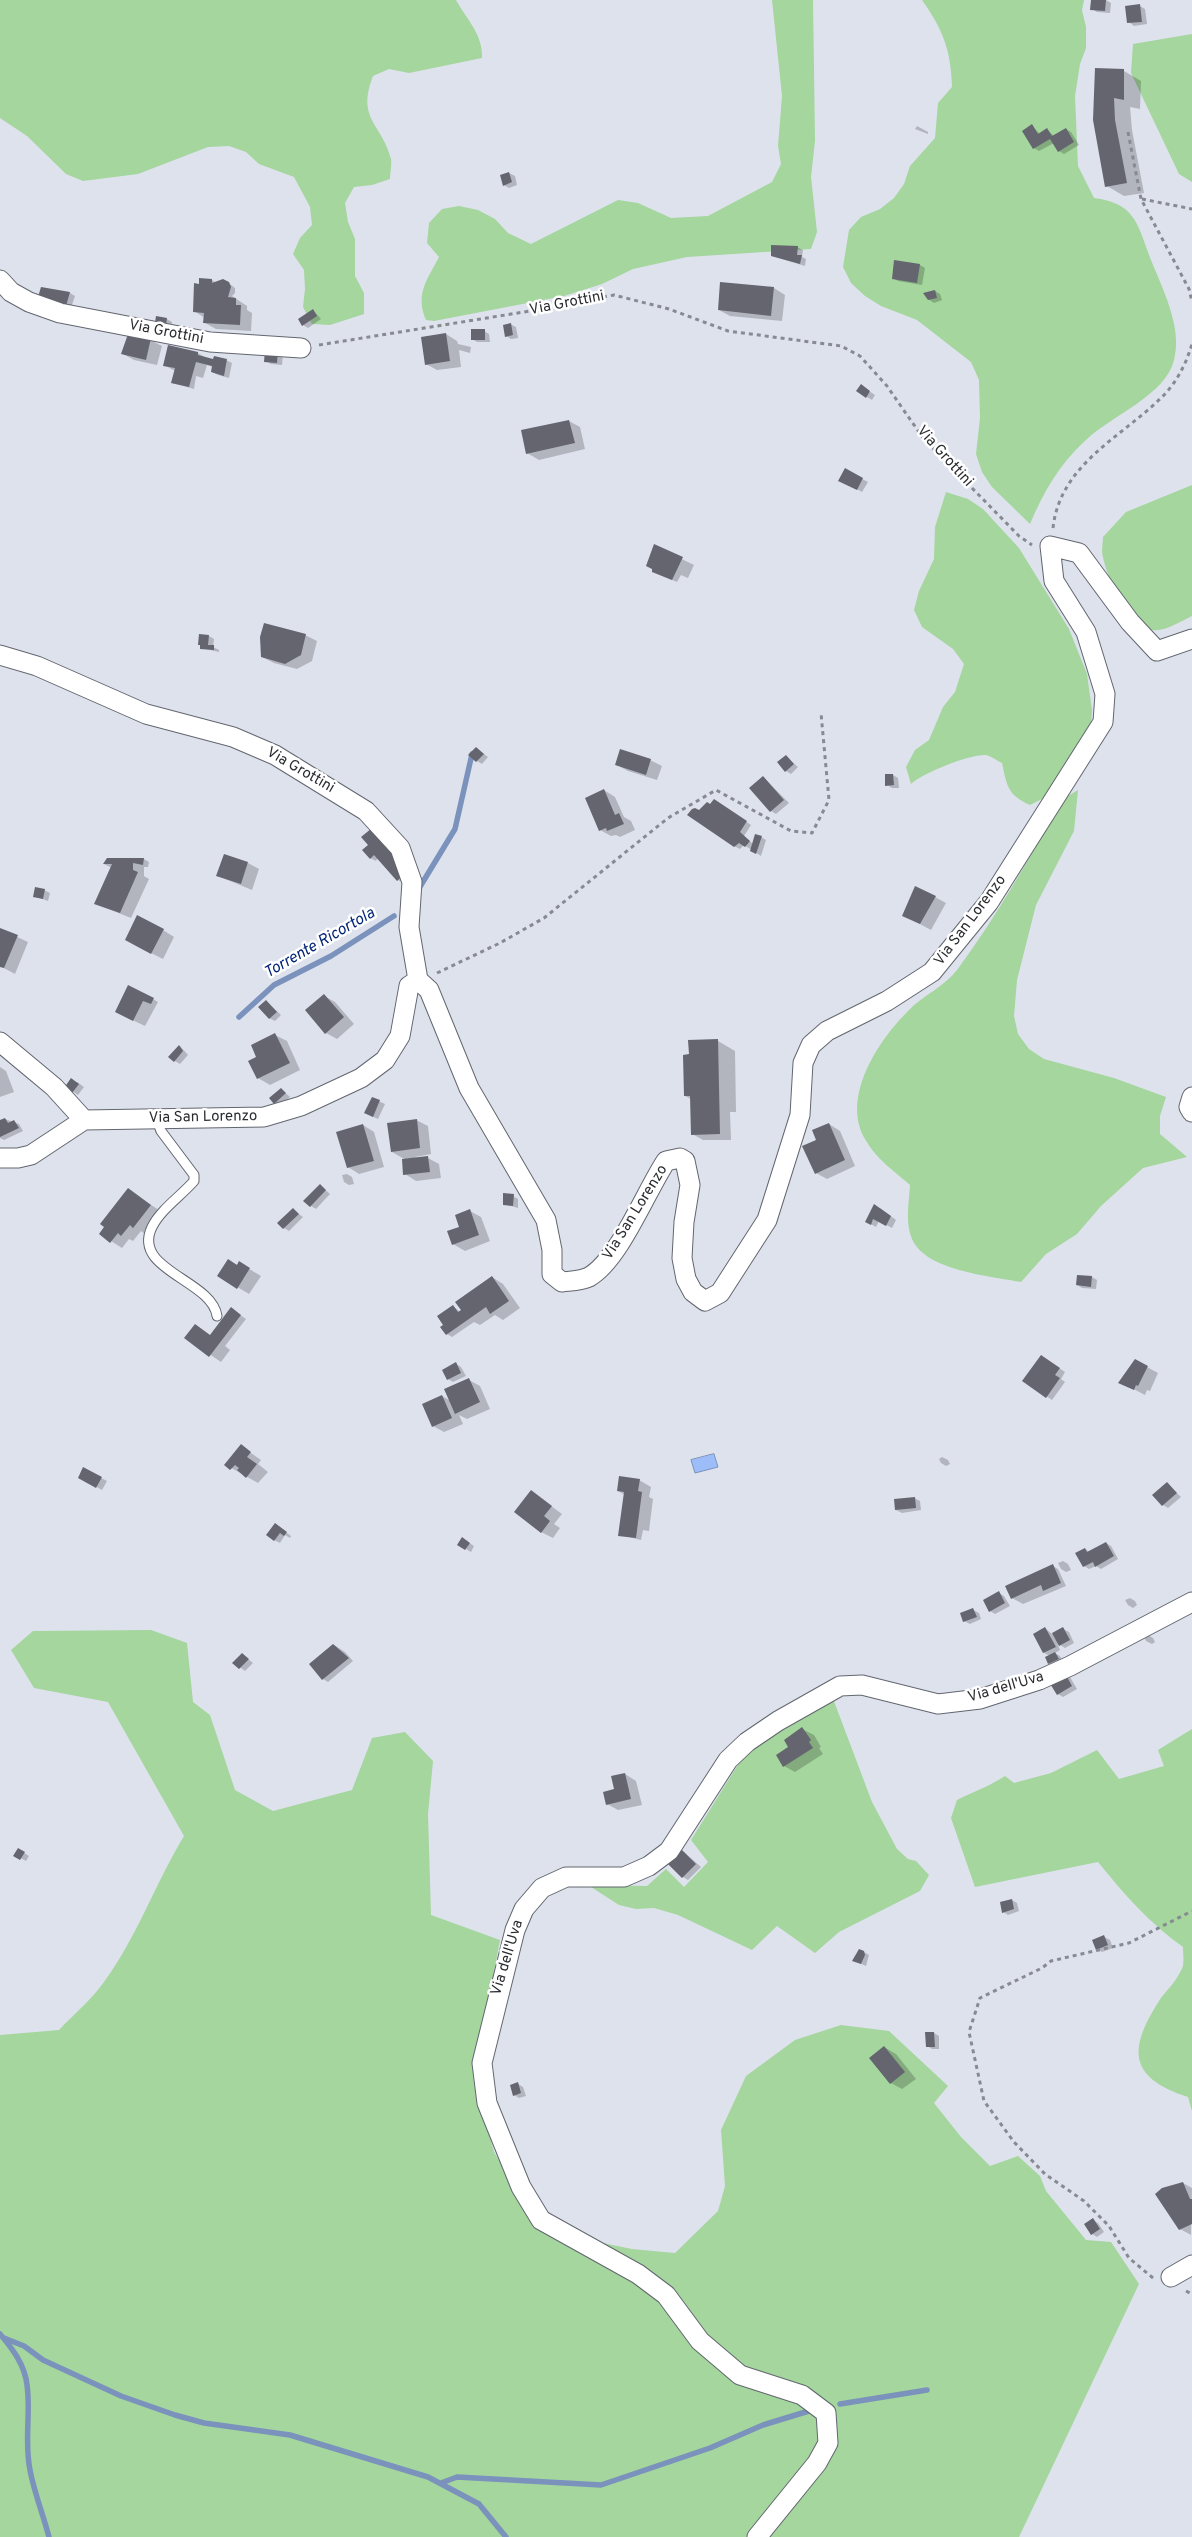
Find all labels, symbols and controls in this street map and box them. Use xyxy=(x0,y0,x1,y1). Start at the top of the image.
street label: Via Grottini xyxy=(528,288,606,320)
street label: Via Grottini xyxy=(127,317,205,349)
street label: Via Grottini xyxy=(912,423,976,491)
street label: Via Grottini xyxy=(263,744,337,798)
street label: Via San Lorenzo xyxy=(931,872,1011,970)
water label: Torrente Ricortola xyxy=(261,905,379,983)
street label: Via San Lorenzo xyxy=(149,1108,257,1128)
street label: Via San Lorenzo xyxy=(600,1162,672,1264)
street label: Via dell'Uva xyxy=(966,1669,1046,1707)
street label: Via dell'Uva xyxy=(488,1918,528,1998)

